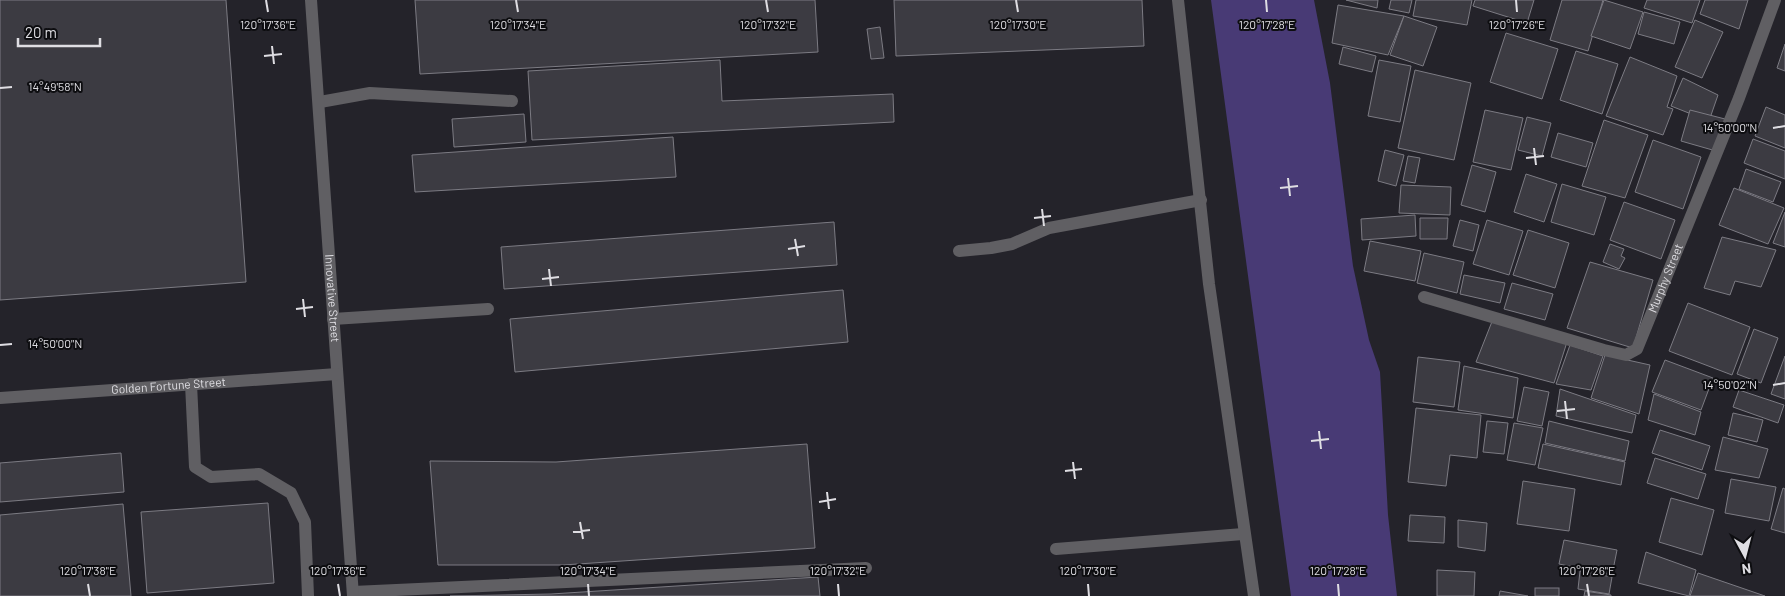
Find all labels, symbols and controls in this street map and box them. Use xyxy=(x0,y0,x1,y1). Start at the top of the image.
scale bar xyxy=(18,15,100,47)
text: 120°17'36"E xyxy=(240,17,296,31)
text: 120°17'34"E xyxy=(490,17,546,31)
text: 120°17'32"E xyxy=(740,17,796,31)
text: 120°17'30"E xyxy=(990,17,1046,31)
text: 120°17'28"E xyxy=(1239,17,1295,31)
text: 120°17'26"E xyxy=(1489,17,1545,31)
text: 20 m xyxy=(25,23,57,41)
text: 14°49'58"N xyxy=(28,79,82,93)
text: 14°50'00"N xyxy=(1703,120,1757,134)
street label: Murphy Street xyxy=(1645,241,1685,314)
street label: Innovative Street xyxy=(323,254,343,343)
text: 14°50'00"N xyxy=(28,336,82,350)
street label: Golden Fortune Street xyxy=(111,374,226,396)
text: 14°50'02"N xyxy=(1703,377,1757,391)
north arrow xyxy=(1720,531,1770,581)
text: N xyxy=(1741,560,1752,578)
text: 120°17'38"E xyxy=(60,563,116,577)
text: 120°17'36"E xyxy=(310,563,366,577)
text: 120°17'34"E xyxy=(560,563,616,577)
text: 120°17'32"E xyxy=(810,563,866,577)
text: 120°17'30"E xyxy=(1060,563,1116,577)
text: 120°17'28"E xyxy=(1310,563,1366,577)
text: 120°17'26"E xyxy=(1559,563,1615,577)

